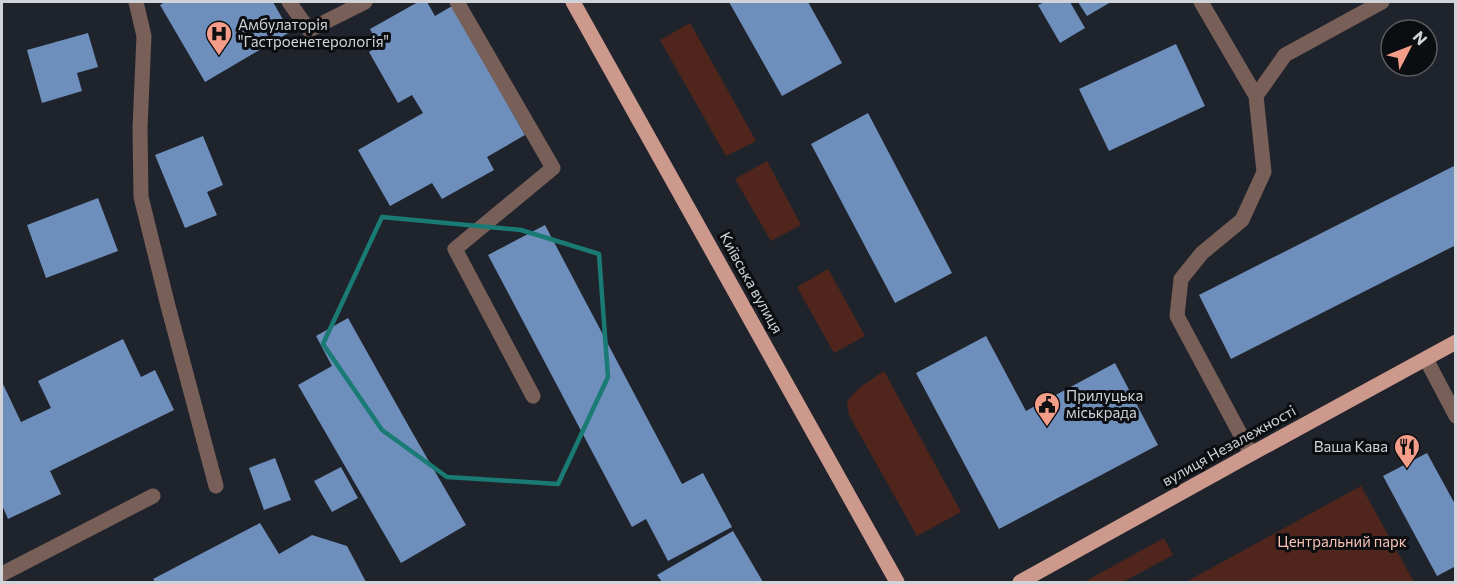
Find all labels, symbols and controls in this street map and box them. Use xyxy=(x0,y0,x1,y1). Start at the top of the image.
place label: Амбулаторія "Гастроенетерологія" xyxy=(238,15,389,50)
north arrow xyxy=(1379,18,1439,78)
hospital icon: Амбулаторія "Гастроенетерологія" xyxy=(204,19,234,57)
text: N xyxy=(1409,27,1432,48)
street label: Київська вулиця xyxy=(717,229,787,336)
place label: Прилуцька міськрада xyxy=(1066,386,1143,421)
public building icon: Прилуцька міськрада xyxy=(1032,390,1062,428)
street label: вулиця Незалежності xyxy=(1158,401,1299,489)
restaurant icon: Ваша Кава xyxy=(1392,432,1422,470)
place label: Ваша Кава xyxy=(1314,437,1388,455)
park label: Центральний парк xyxy=(1277,532,1407,550)

